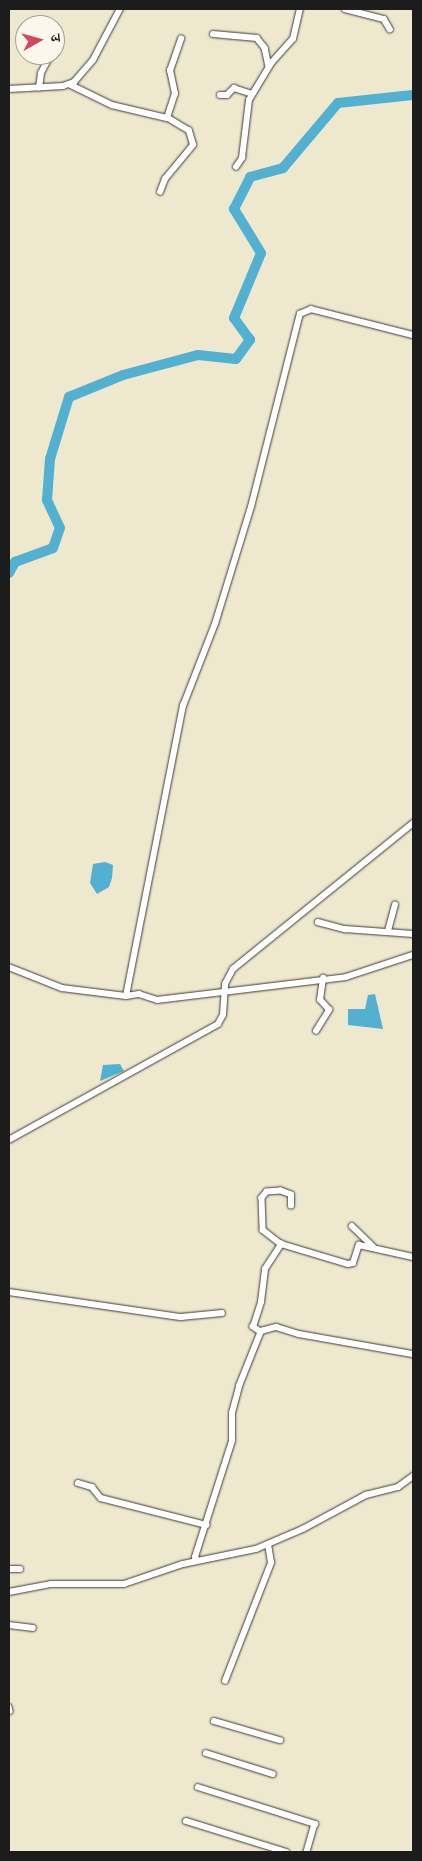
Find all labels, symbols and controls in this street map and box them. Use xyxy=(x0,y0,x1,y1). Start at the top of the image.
north arrow xyxy=(15,15,65,65)
text: उ xyxy=(45,34,64,43)

